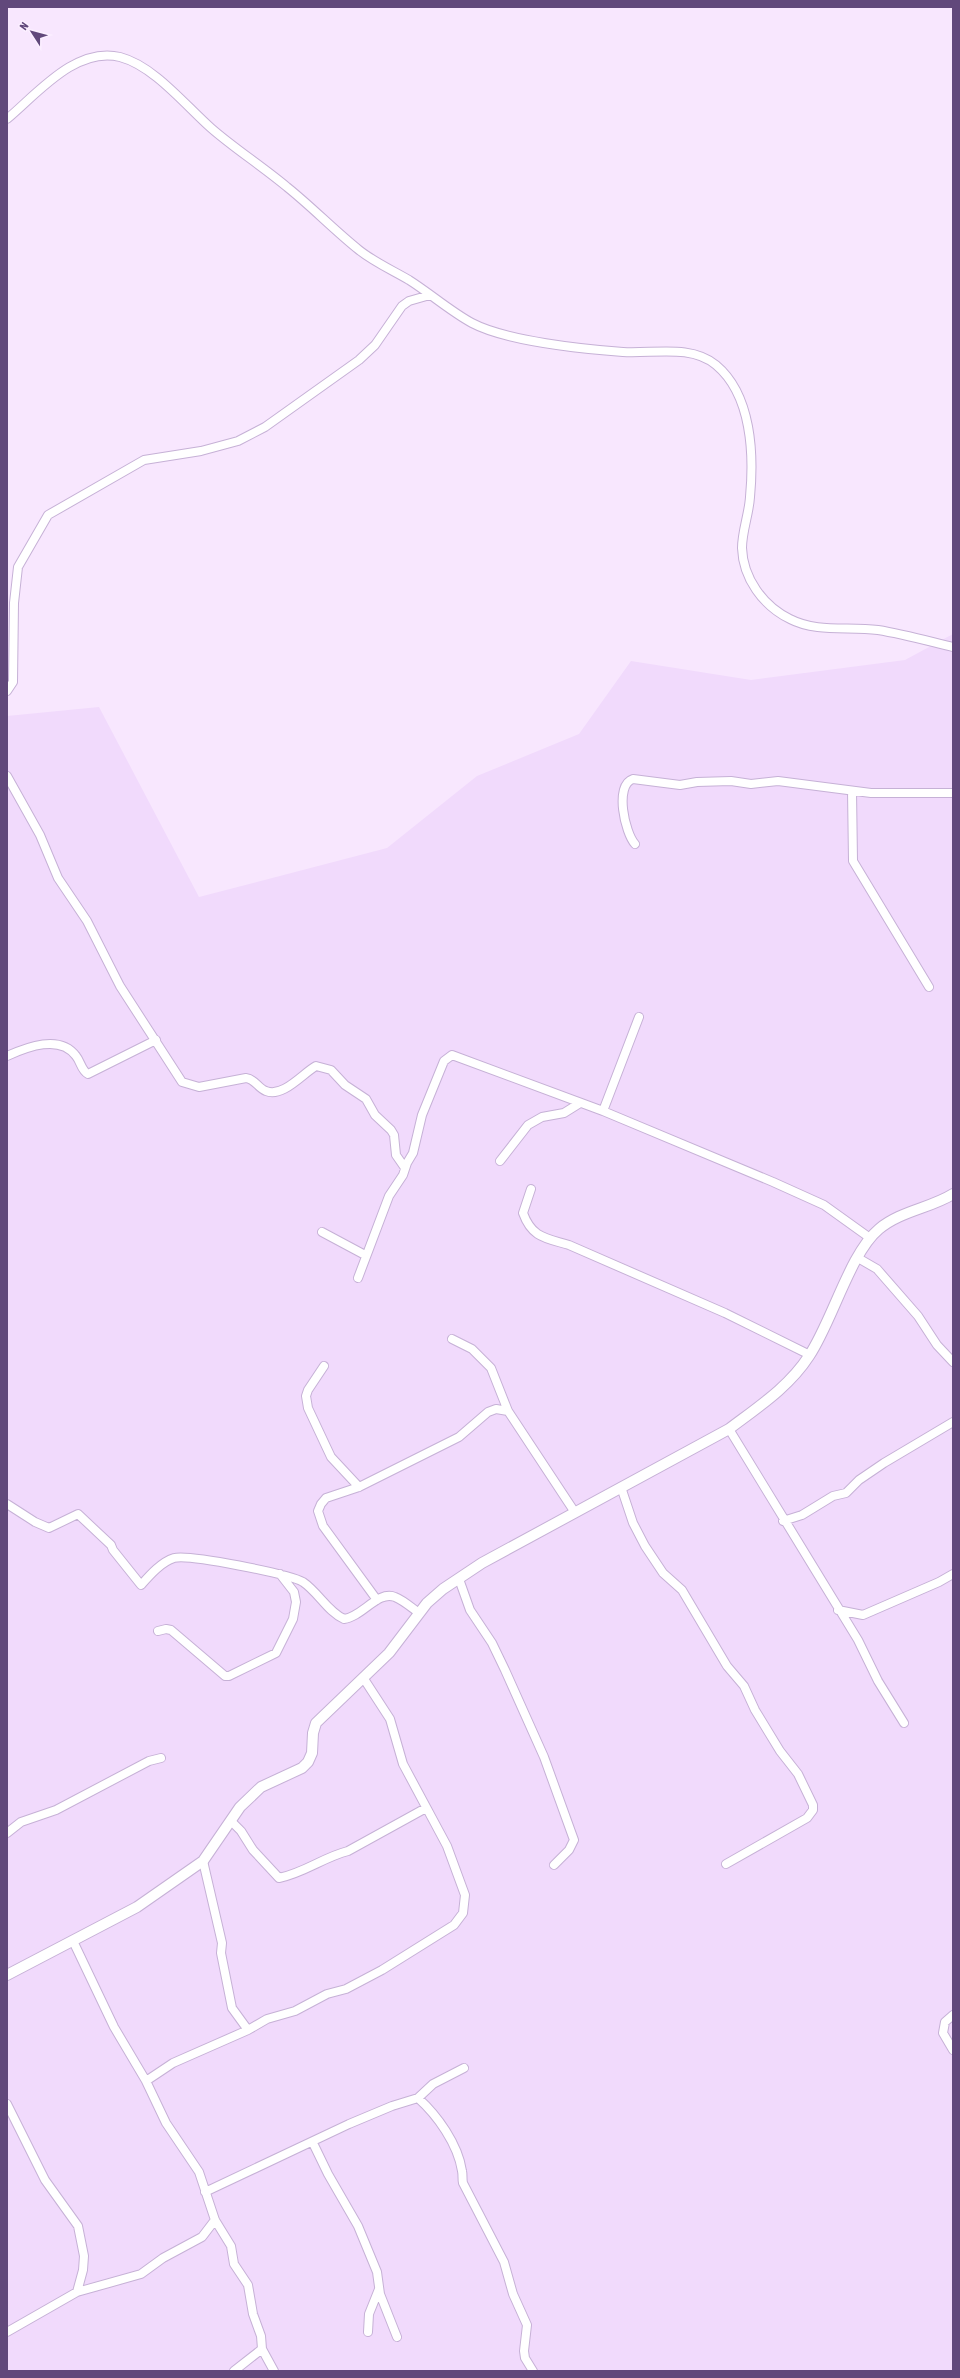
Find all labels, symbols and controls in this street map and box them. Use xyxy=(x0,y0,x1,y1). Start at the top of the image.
north arrow xyxy=(12,12,52,52)
text: N xyxy=(17,20,31,32)

